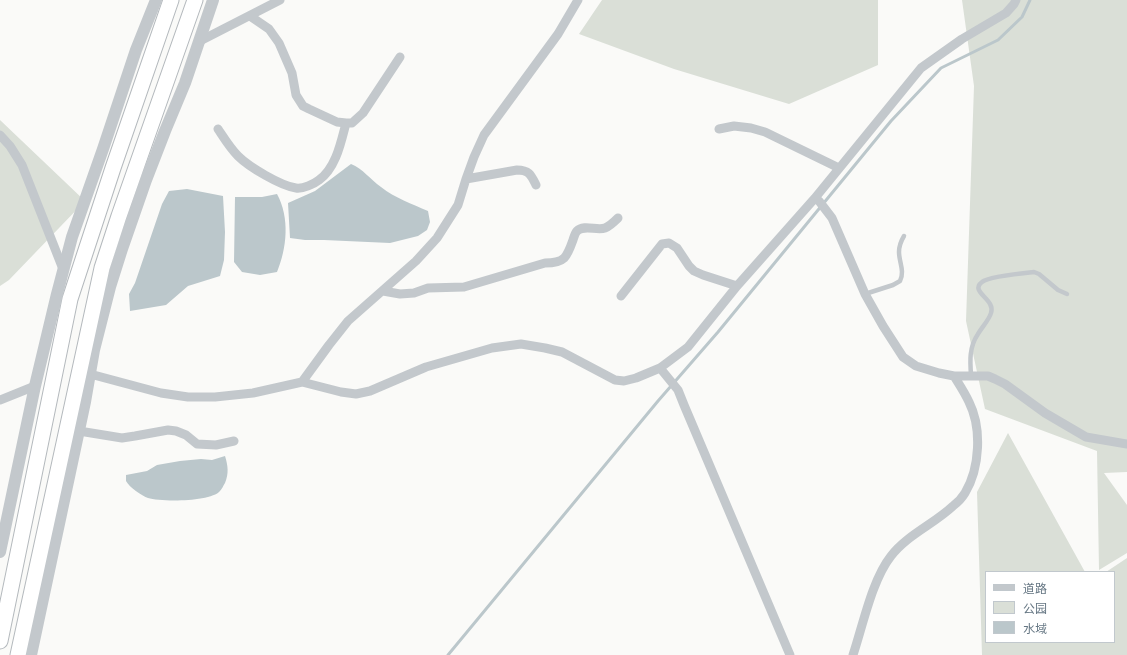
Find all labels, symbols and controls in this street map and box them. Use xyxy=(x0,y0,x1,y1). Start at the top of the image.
legend xyxy=(985,571,1115,643)
text: 道路 xyxy=(1023,581,1047,596)
text: 公园 xyxy=(1023,601,1047,616)
text: 水域 xyxy=(1023,621,1047,636)

